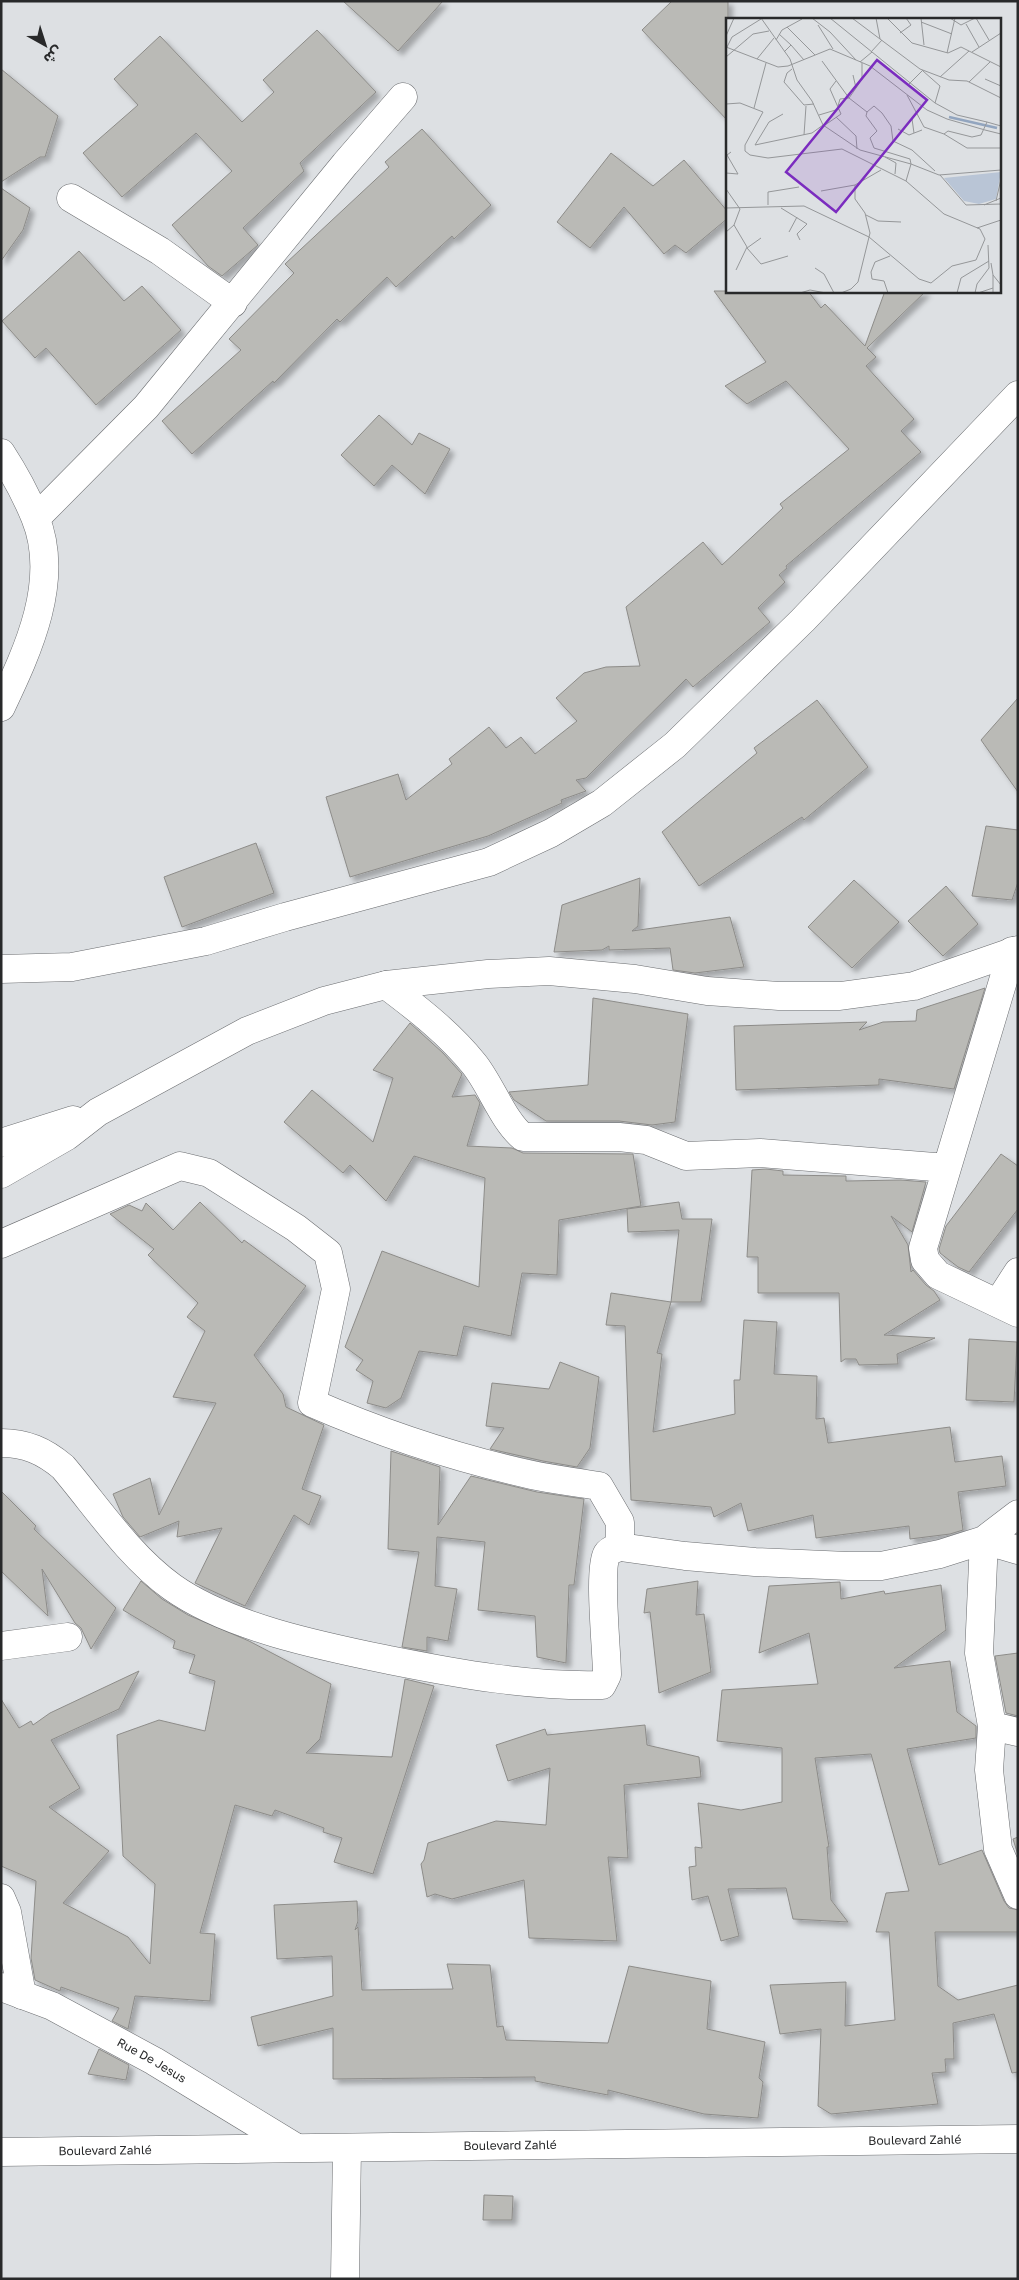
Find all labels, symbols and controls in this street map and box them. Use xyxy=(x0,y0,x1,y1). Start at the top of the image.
inset map xyxy=(726,18,1002,292)
north arrow xyxy=(20,20,70,70)
text: ش xyxy=(41,43,66,68)
street label: Rue De Jesus xyxy=(115,2035,189,2086)
street label: Boulevard Zahlé xyxy=(868,2132,962,2148)
street label: Boulevard Zahlé xyxy=(463,2137,557,2153)
street label: Boulevard Zahlé xyxy=(58,2142,152,2158)

